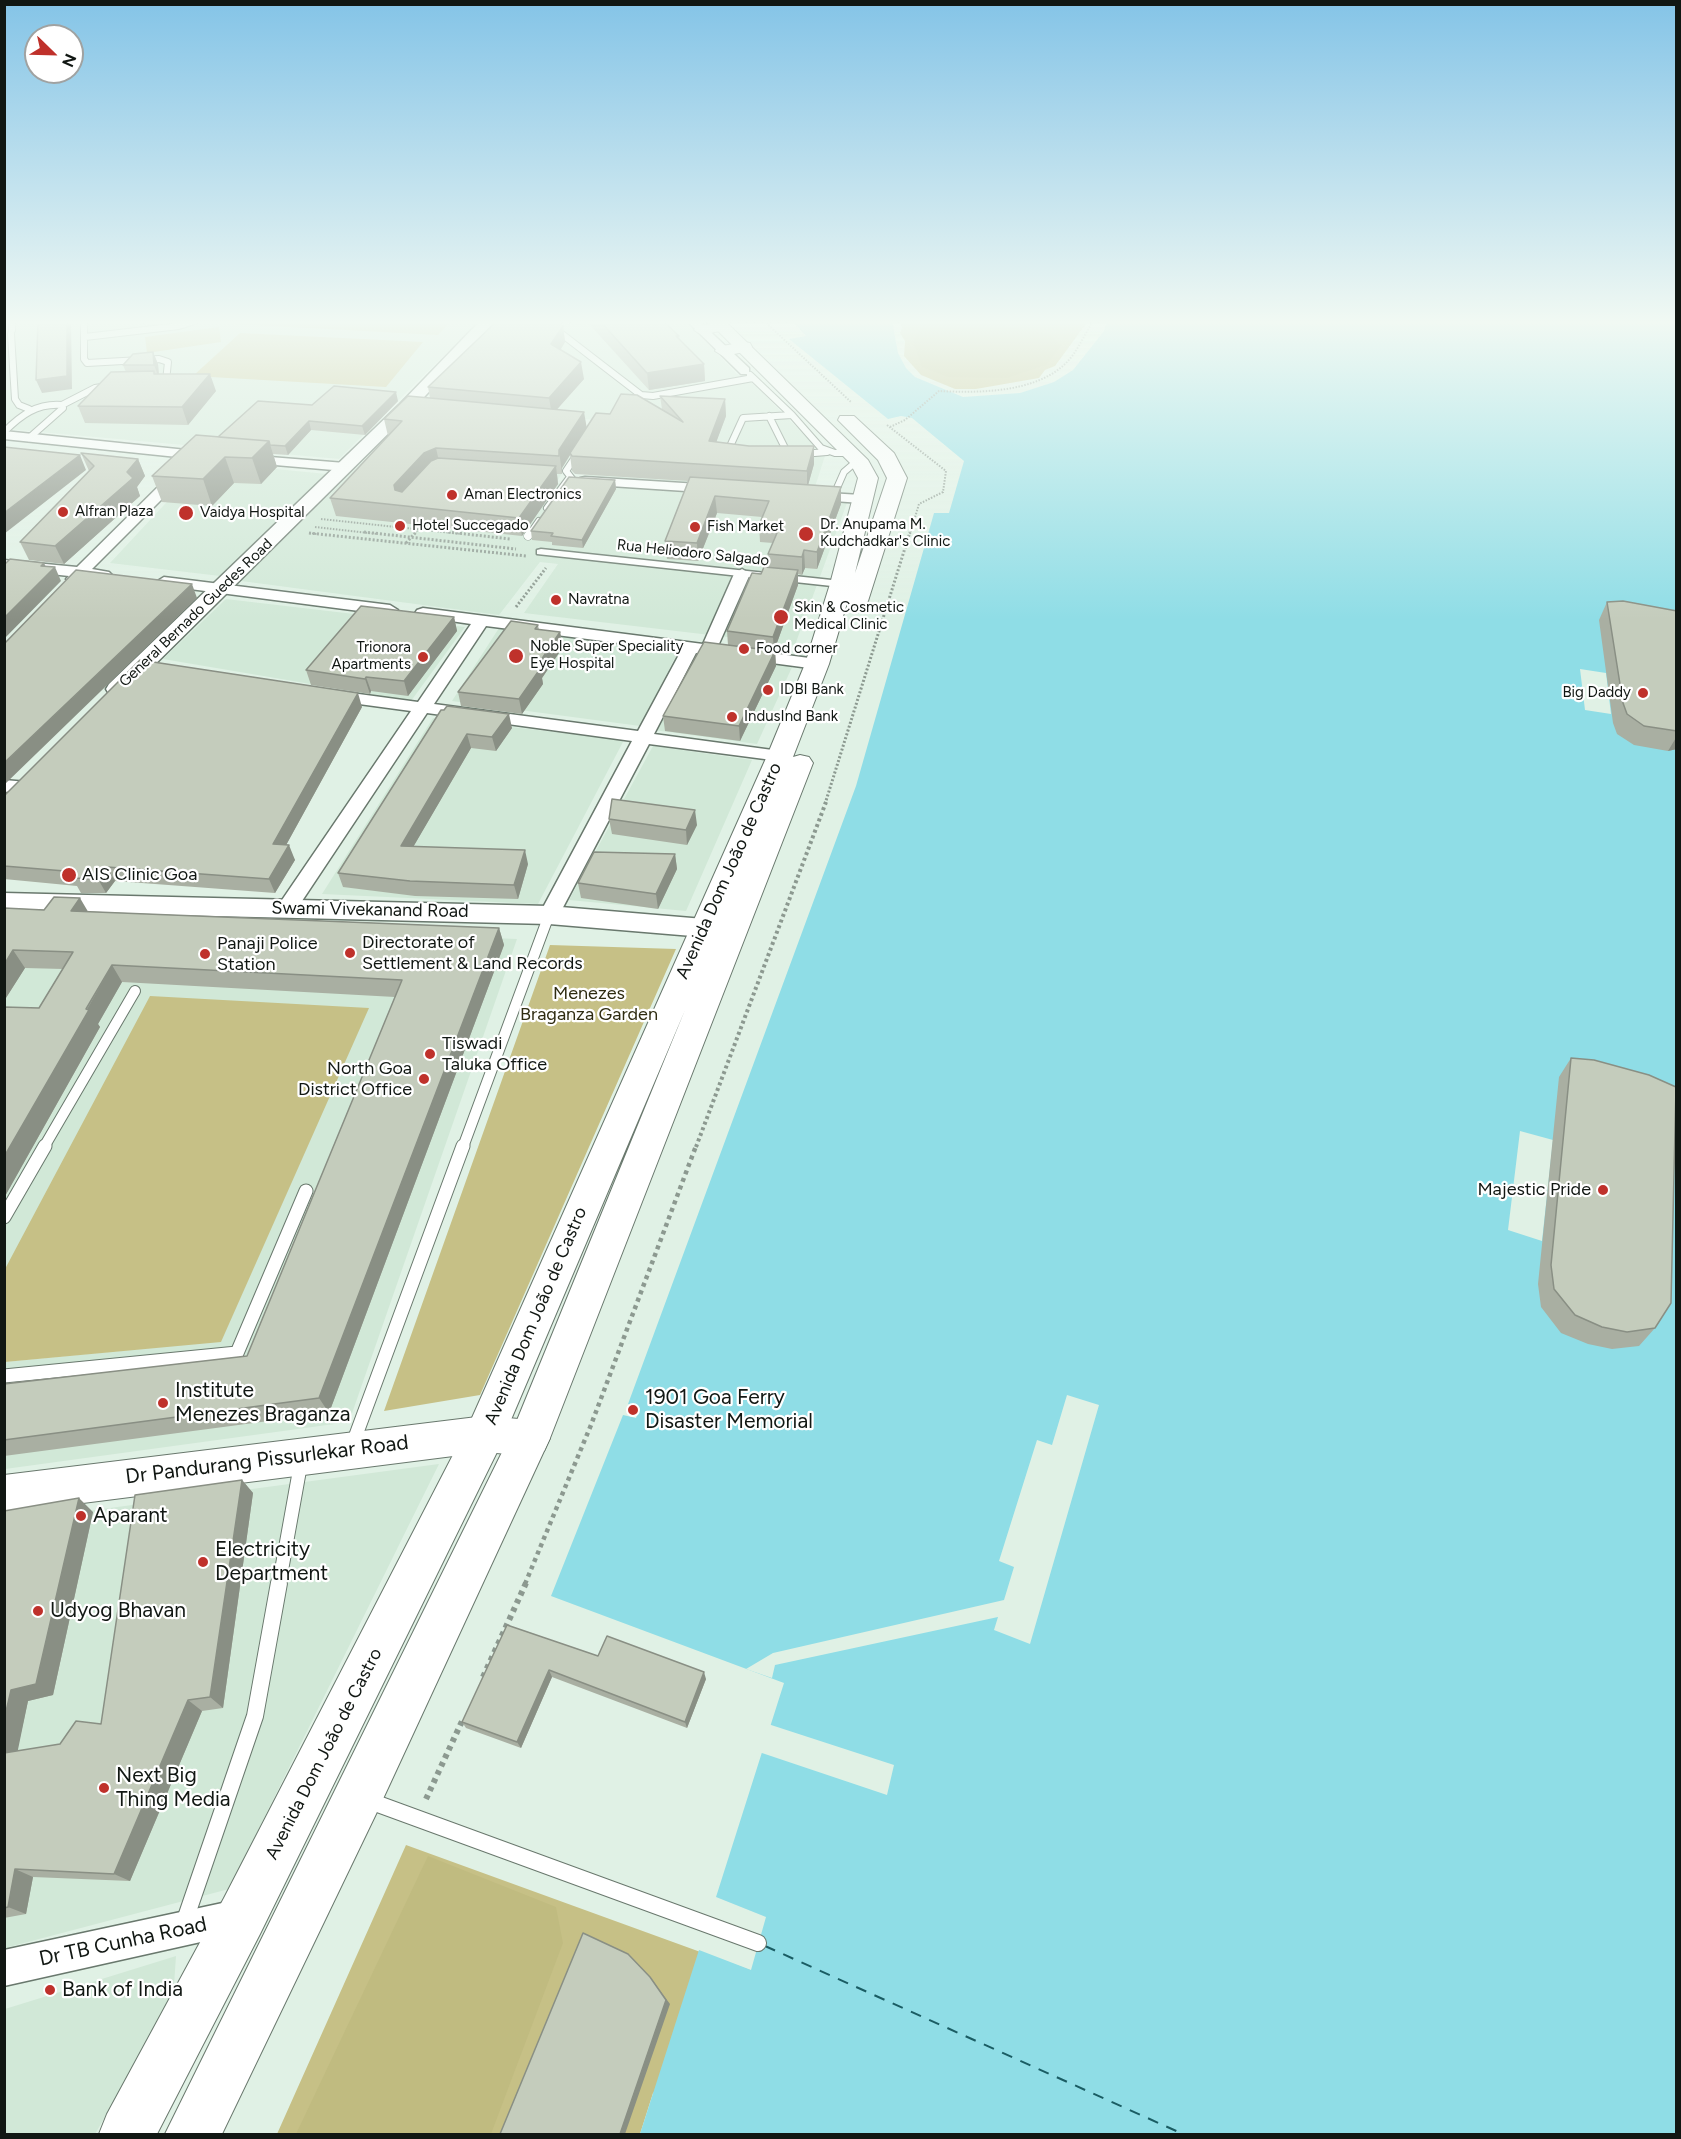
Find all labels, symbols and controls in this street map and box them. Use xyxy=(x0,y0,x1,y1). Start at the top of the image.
north arrow xyxy=(24,24,84,84)
text: N xyxy=(58,51,80,70)
place label: Aman Electronics xyxy=(464,486,582,504)
marker: Aman Electronics xyxy=(445,488,459,502)
place label: Alfran Plaza xyxy=(75,503,153,521)
marker: Vaidya Hospital xyxy=(177,504,195,522)
place label: Vaidya Hospital xyxy=(200,504,305,522)
marker: Alfran Plaza xyxy=(56,505,70,519)
place label: Dr. Anupama M. Kudchadkar's Clinic xyxy=(820,516,950,551)
place label: Hotel Succegado xyxy=(412,517,529,535)
place label: Fish Market xyxy=(707,518,784,536)
marker: Hotel Succegado xyxy=(393,519,407,533)
marker: Fish Market xyxy=(688,520,702,534)
marker: Dr. Anupama M. Kudchadkar's Clinic xyxy=(797,525,815,543)
street label: General Bernado Guedes Road xyxy=(116,535,276,691)
street label: Rua Heliodoro Salgado xyxy=(616,536,770,570)
place label: Navratna xyxy=(568,591,629,609)
marker: Navratna xyxy=(549,593,563,607)
place label: Skin & Cosmetic Medical Clinic xyxy=(794,599,904,634)
marker: Skin & Cosmetic Medical Clinic xyxy=(772,608,790,626)
place label: Noble Super Speciality Eye Hospital xyxy=(530,638,684,673)
place label: Trionora Apartments xyxy=(332,639,411,674)
place label: Food corner xyxy=(756,640,837,658)
marker: Food corner xyxy=(737,642,751,656)
marker: Noble Super Speciality Eye Hospital xyxy=(507,647,525,665)
marker: Trionora Apartments xyxy=(416,650,430,664)
place label: IDBI Bank xyxy=(780,681,844,699)
marker: IDBI Bank xyxy=(761,683,775,697)
place label: Big Daddy xyxy=(1562,684,1631,702)
marker: Big Daddy xyxy=(1636,686,1650,700)
place label: IndusInd Bank xyxy=(744,708,838,726)
marker: IndusInd Bank xyxy=(725,710,739,724)
street label: Avenida Dom João de Castro xyxy=(671,760,787,982)
place label: AIS Clinic Goa xyxy=(82,864,197,886)
marker: AIS Clinic Goa xyxy=(60,866,78,884)
street label: Swami Vivekanand Road xyxy=(271,897,469,923)
place label: Directorate of Settlement & Land Records xyxy=(362,932,583,974)
place label: Panaji Police Station xyxy=(217,933,317,976)
marker: Directorate of Settlement & Land Records xyxy=(343,946,357,960)
marker: Panaji Police Station xyxy=(198,947,212,961)
park label: Menezes Braganza Garden xyxy=(520,983,658,1026)
place label: Tiswadi Taluka Office xyxy=(442,1033,547,1076)
marker: Tiswadi Taluka Office xyxy=(423,1047,437,1061)
place label: North Goa District Office xyxy=(298,1058,412,1100)
marker: North Goa District Office xyxy=(417,1072,431,1086)
place label: Majestic Pride xyxy=(1477,1179,1591,1201)
marker: Majestic Pride xyxy=(1596,1183,1610,1197)
street label: Avenida Dom João de Castro xyxy=(480,1204,592,1428)
place label: Institute Menezes Braganza xyxy=(175,1378,351,1428)
place label: 1901 Goa Ferry Disaster Memorial xyxy=(645,1385,813,1435)
marker: Institute Menezes Braganza xyxy=(156,1396,170,1410)
marker: 1901 Goa Ferry Disaster Memorial xyxy=(626,1403,640,1417)
street label: Dr Pandurang Pissurlekar Road xyxy=(124,1430,410,1490)
place label: Aparant xyxy=(93,1503,168,1529)
marker: Aparant xyxy=(74,1509,88,1523)
place label: Electricity Department xyxy=(215,1537,328,1587)
marker: Electricity Department xyxy=(196,1555,210,1569)
place label: Udyog Bhavan xyxy=(50,1598,186,1624)
marker: Udyog Bhavan xyxy=(31,1604,45,1618)
street label: Avenida Dom João de Castro xyxy=(261,1645,387,1863)
place label: Next Big Thing Media xyxy=(116,1763,231,1813)
marker: Next Big Thing Media xyxy=(97,1781,111,1795)
street label: Dr TB Cunha Road xyxy=(37,1912,209,1972)
place label: Bank of India xyxy=(62,1977,183,2003)
marker: Bank of India xyxy=(43,1983,57,1997)

